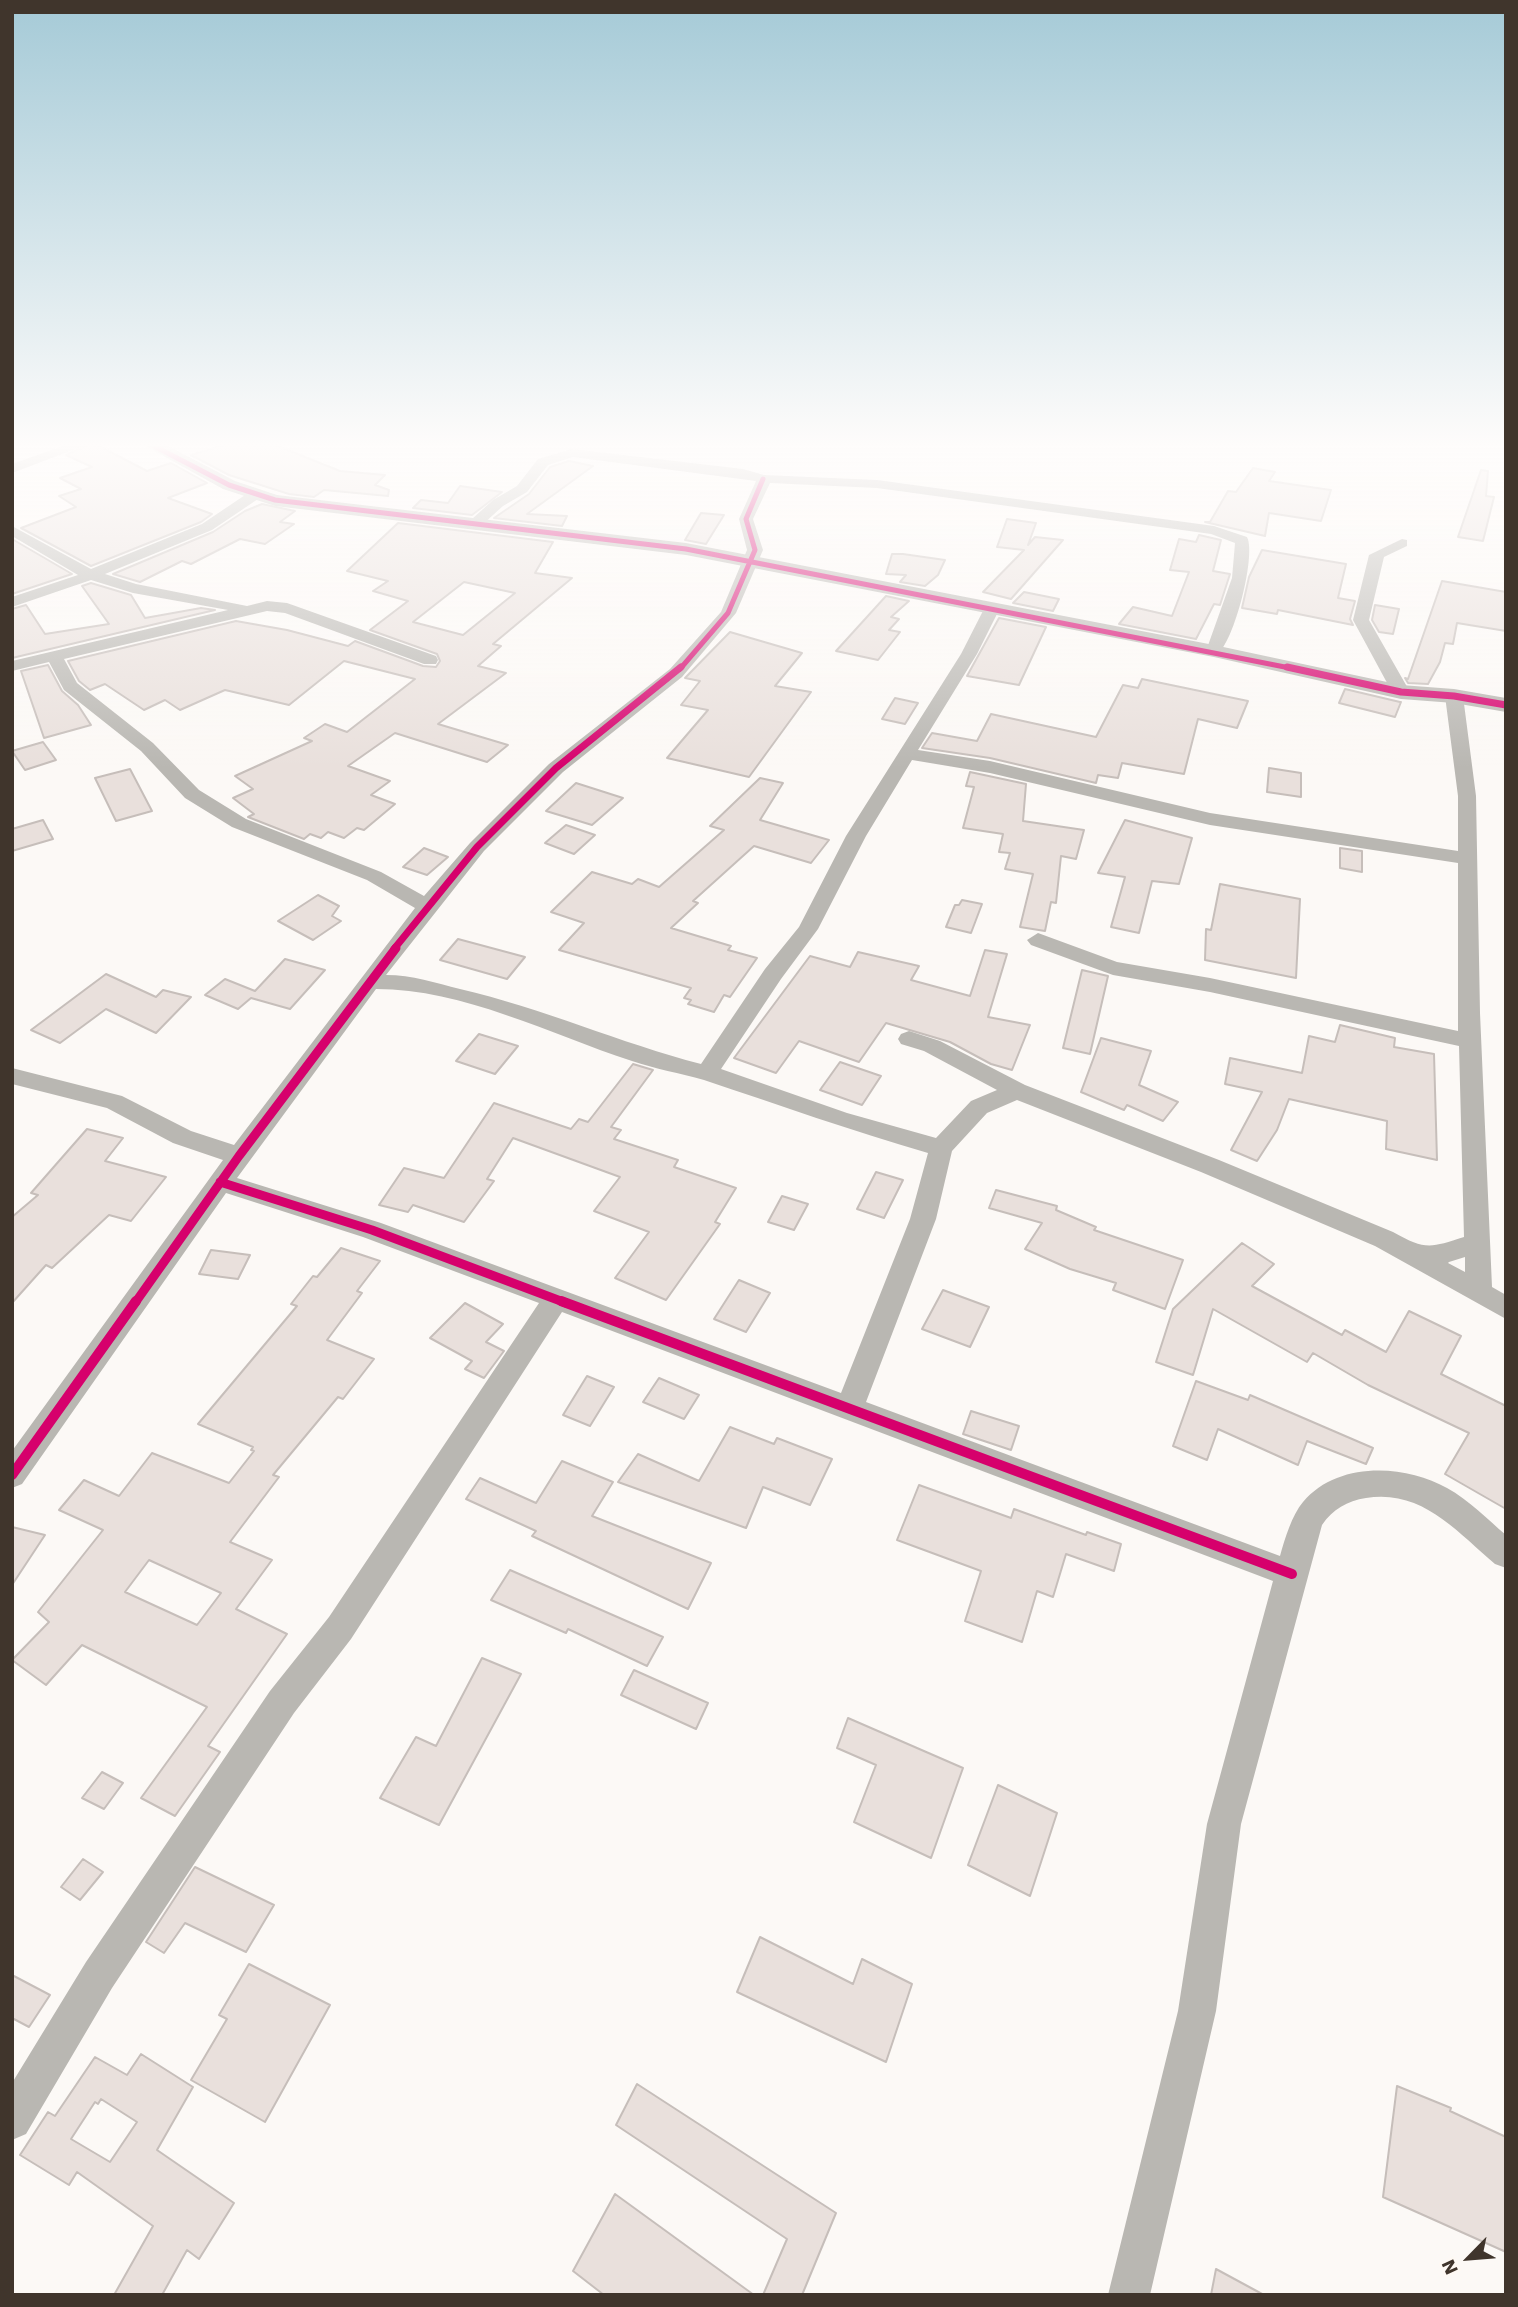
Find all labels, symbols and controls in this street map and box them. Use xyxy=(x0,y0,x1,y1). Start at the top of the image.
north arrow xyxy=(1434,2223,1504,2293)
text: N xyxy=(1436,2256,1463,2278)

